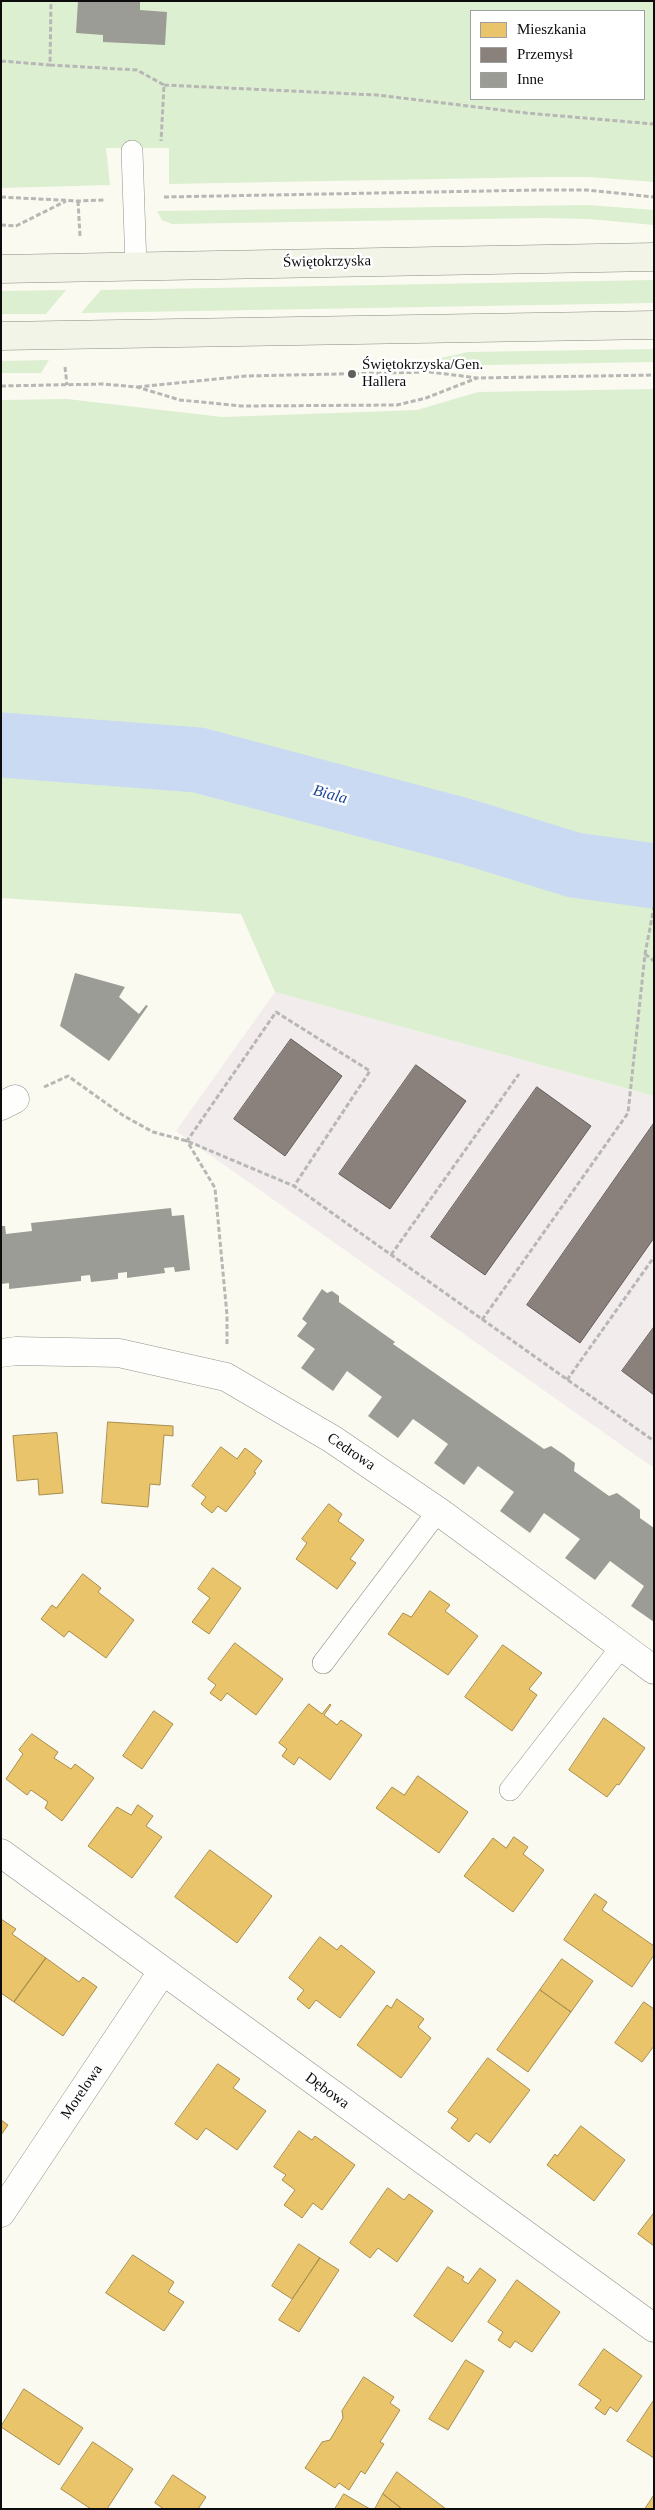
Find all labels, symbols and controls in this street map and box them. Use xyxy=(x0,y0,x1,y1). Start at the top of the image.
legend xyxy=(470,10,645,100)
text: Mieszkania xyxy=(517,21,586,37)
text: Przemysł xyxy=(517,46,573,62)
text: Inne xyxy=(517,71,544,87)
street label: Świętokrzyska xyxy=(283,252,371,272)
place label: Świętokrzyska/Gen. Hallera xyxy=(362,356,483,391)
marker: Świętokrzyska/Gen. Hallera xyxy=(346,368,358,380)
water label: Biala xyxy=(311,781,349,809)
street label: Cedrowa xyxy=(324,1429,378,1475)
street label: Morelowa xyxy=(57,2061,107,2123)
street label: Dębowa xyxy=(301,2069,353,2113)

